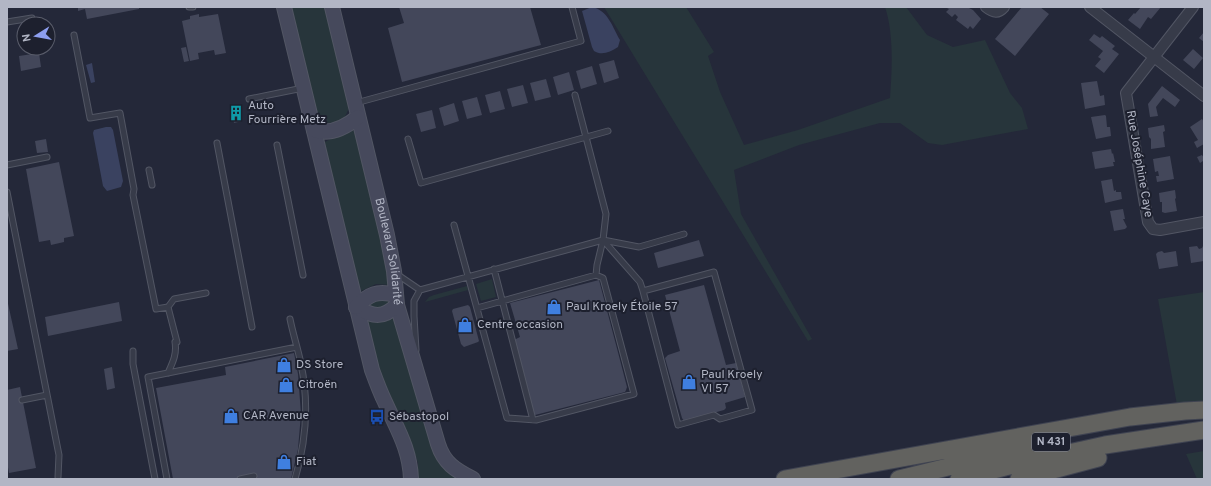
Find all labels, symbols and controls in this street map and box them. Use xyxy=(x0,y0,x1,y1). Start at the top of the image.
north arrow xyxy=(16,16,56,56)
text: N xyxy=(20,33,35,43)
place label: Auto Fourrière Metz xyxy=(248,98,326,128)
building icon: Auto Fourrière Metz xyxy=(227,104,245,122)
street label: Rue Joséphine Caye xyxy=(1122,109,1156,219)
street label: Boulevard Solidarité xyxy=(370,196,405,306)
shop icon: Paul Kroely Étoile 57 xyxy=(545,298,563,316)
place label: Paul Kroely Étoile 57 xyxy=(566,299,678,315)
shop icon: Centre occasion xyxy=(456,316,474,334)
place label: Centre occasion xyxy=(477,317,563,333)
shop icon: DS Store xyxy=(275,356,293,374)
place label: DS Store xyxy=(296,357,343,373)
place label: Paul Kroely VI 57 xyxy=(701,367,762,397)
shop icon: Paul Kroely VI 57 xyxy=(680,373,698,391)
shop icon: Citroën xyxy=(277,376,295,394)
place label: Citroën xyxy=(298,377,337,393)
shop icon: CAR Avenue xyxy=(222,407,240,425)
place label: CAR Avenue xyxy=(243,408,309,424)
bus stop icon: Sébastopol xyxy=(368,408,386,426)
place label: Sébastopol xyxy=(389,409,449,425)
road number: N 431 xyxy=(1032,433,1070,451)
shop icon: Fiat xyxy=(275,453,293,471)
place label: Fiat xyxy=(296,454,316,470)

